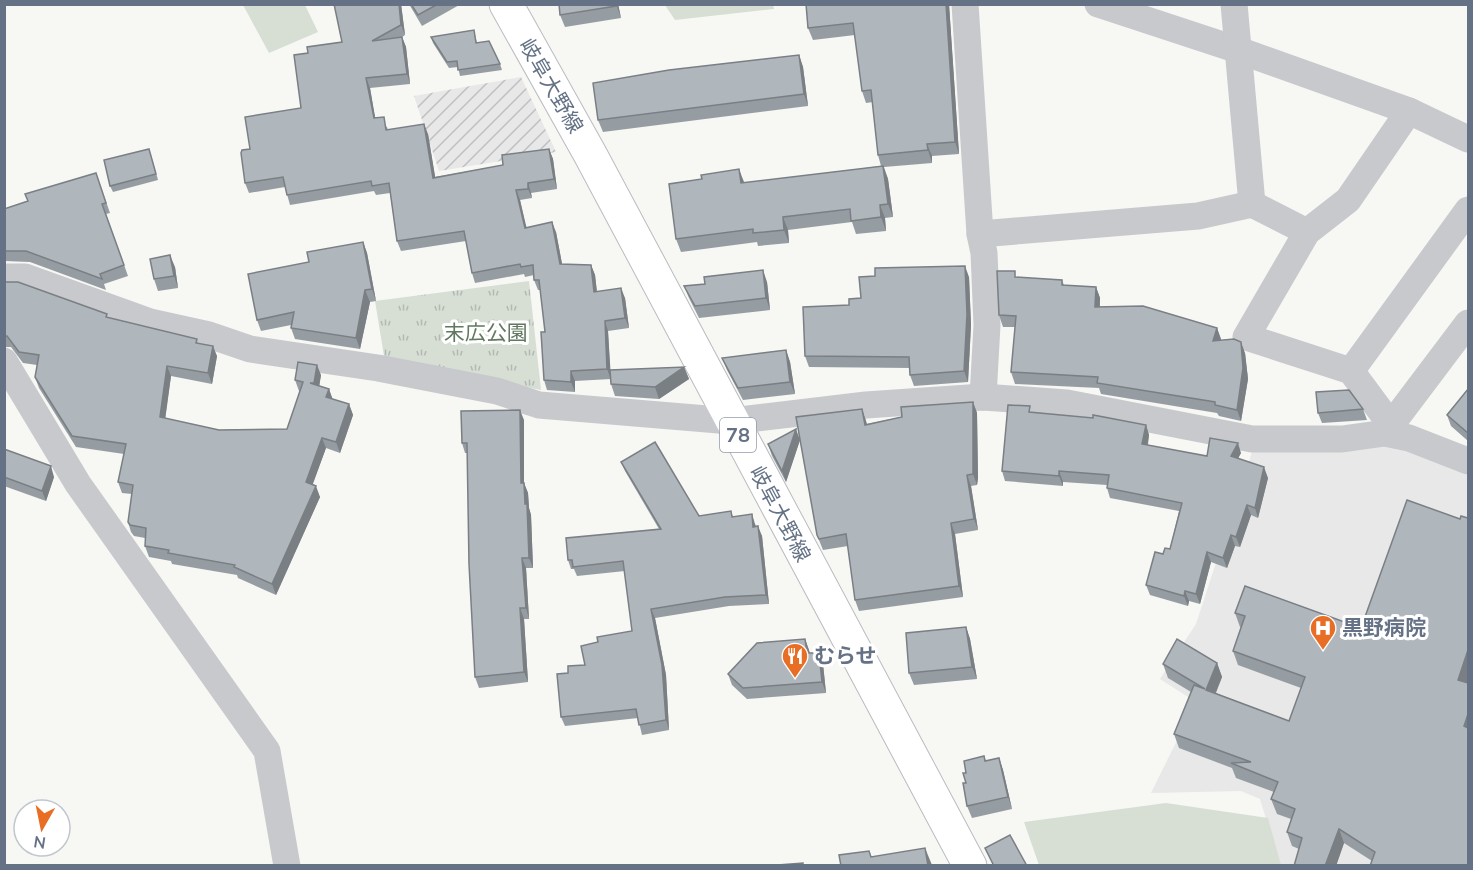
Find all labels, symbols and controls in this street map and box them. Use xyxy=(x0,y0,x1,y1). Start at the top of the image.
street label: 岐阜大野線 xyxy=(513,34,589,138)
park label: 末広公園 xyxy=(444,319,528,347)
road number: 78 xyxy=(720,418,756,452)
street label: 岐阜大野線 xyxy=(743,461,817,567)
hospital icon: 黒野病院 xyxy=(1308,613,1338,651)
place label: 黒野病院 xyxy=(1342,614,1426,642)
restaurant icon: むらせ xyxy=(780,641,810,679)
place label: むらせ xyxy=(814,642,877,670)
north arrow xyxy=(12,798,72,858)
text: N xyxy=(32,830,47,854)

